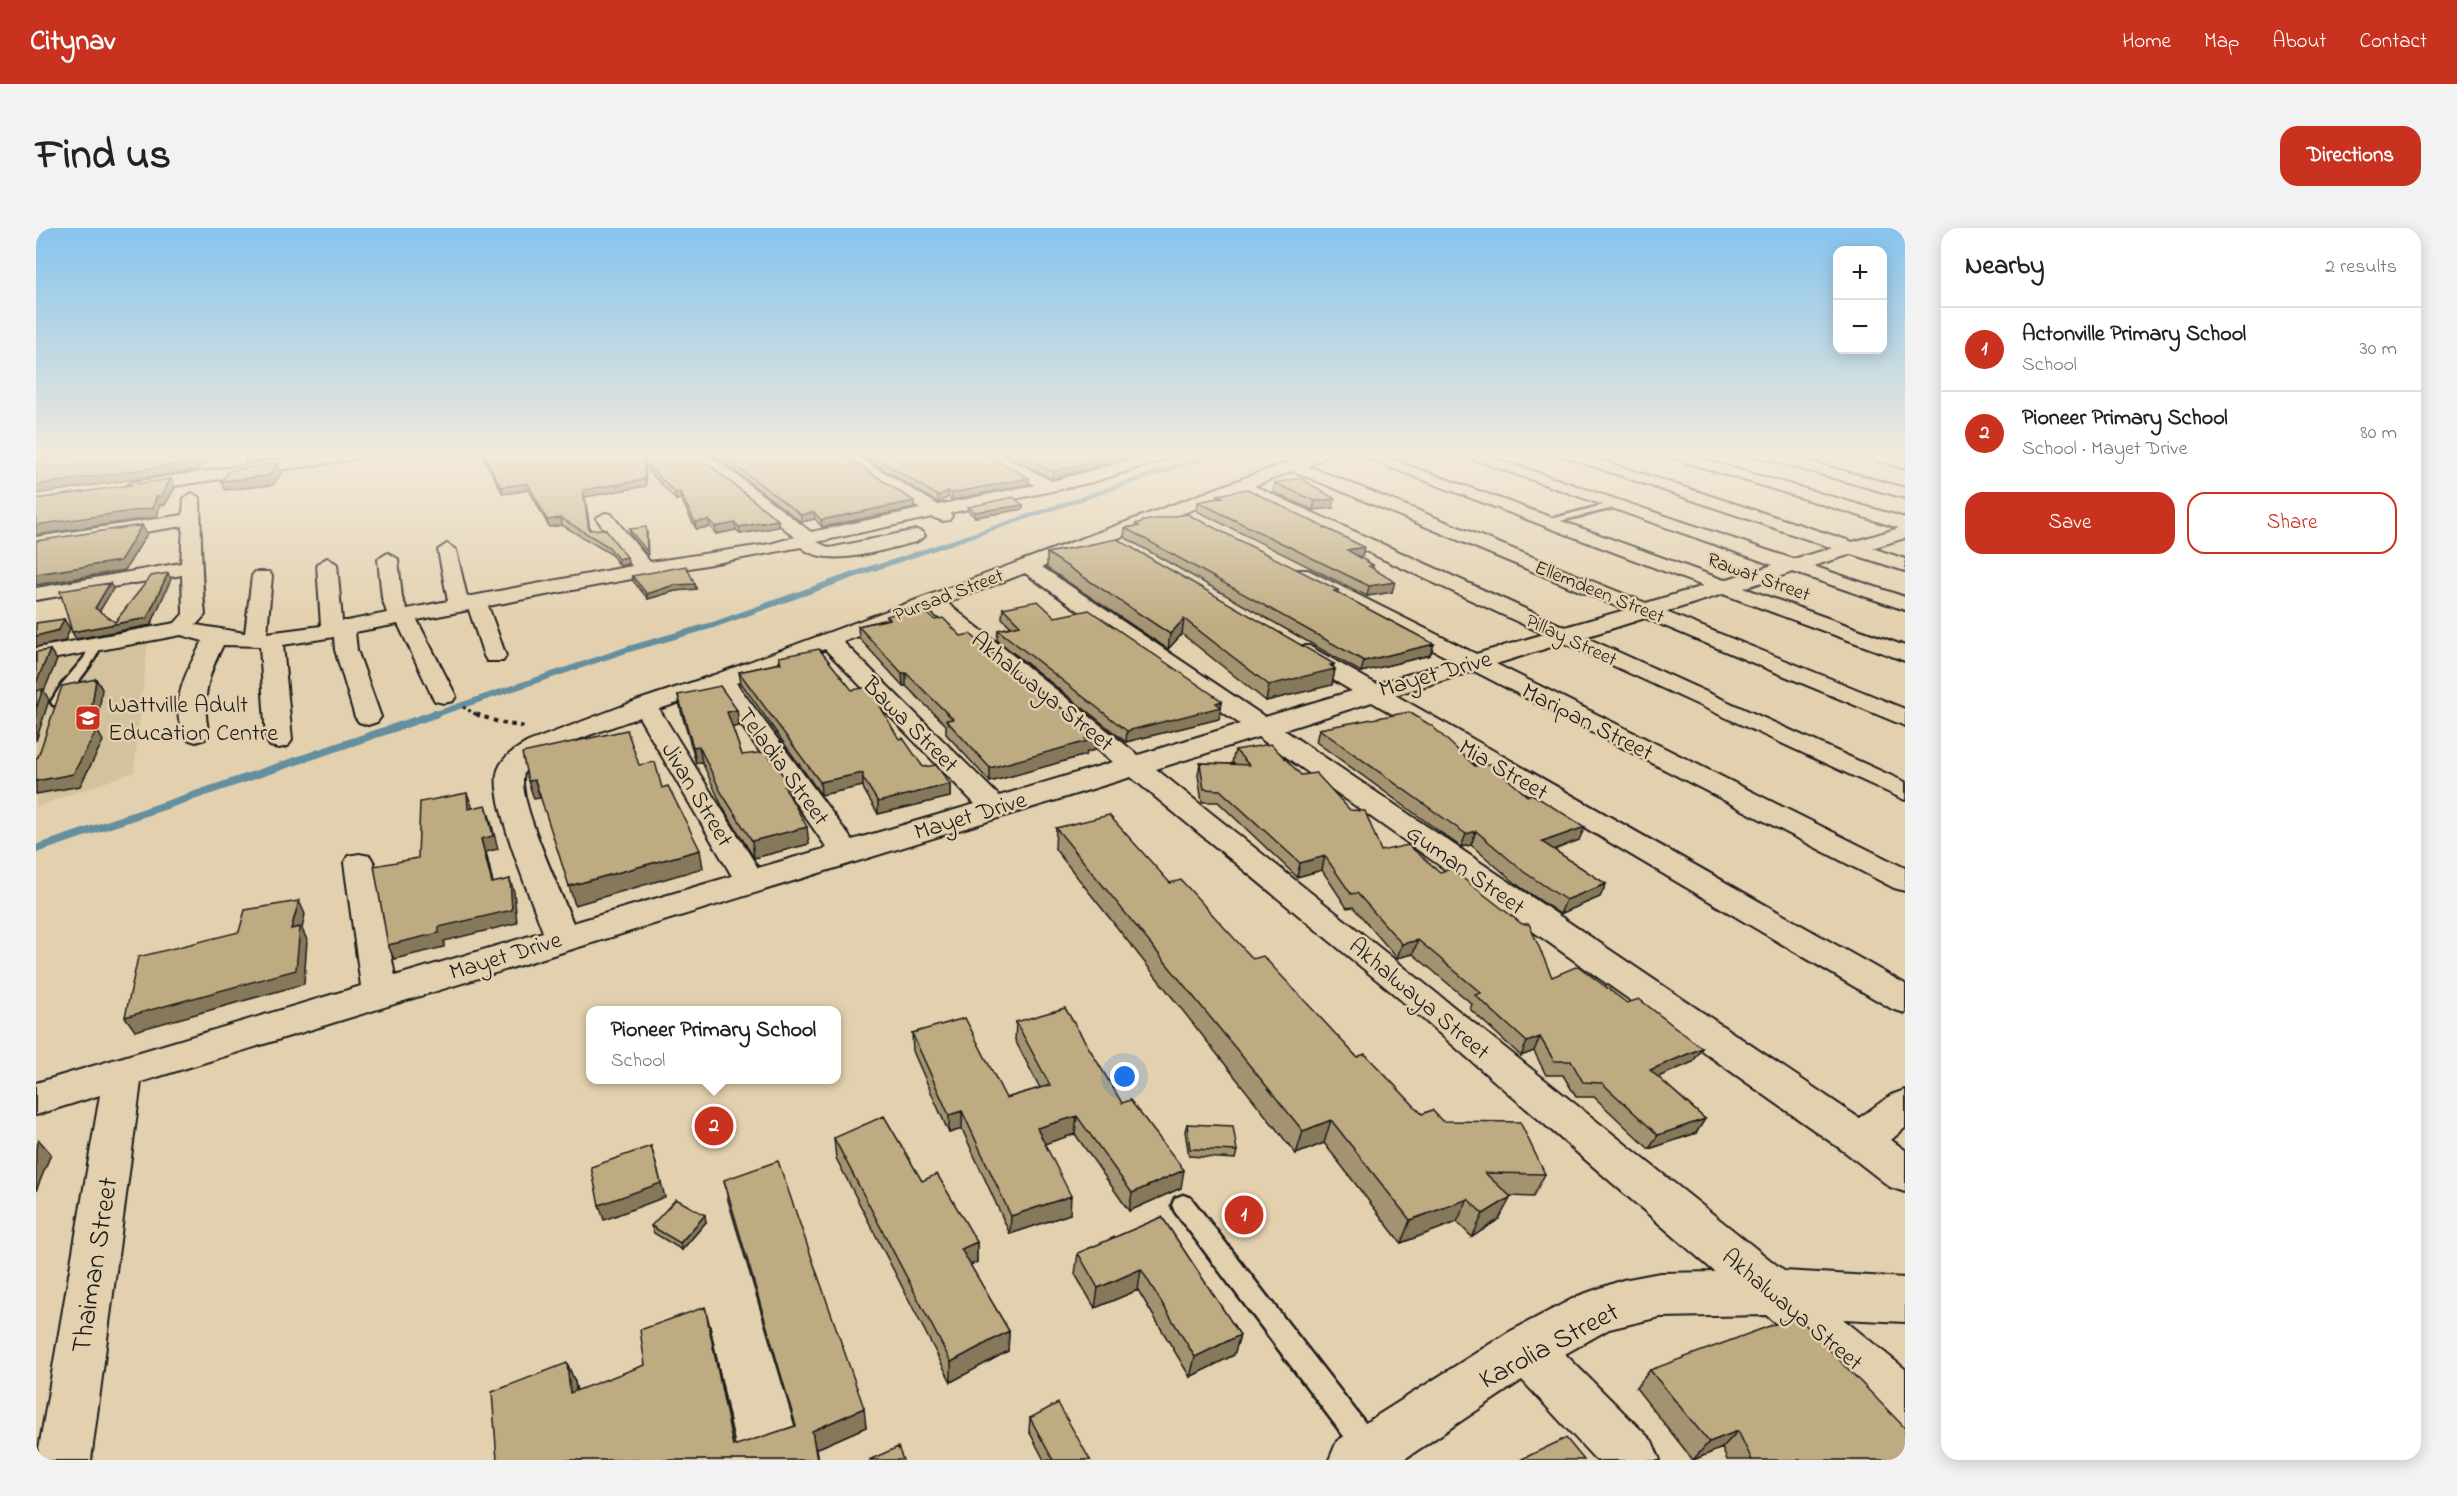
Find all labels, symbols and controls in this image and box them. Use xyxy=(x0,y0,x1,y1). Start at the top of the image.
text: Citynav xyxy=(30,22,115,63)
text: Home xyxy=(2122,27,2171,57)
text: Map xyxy=(2204,27,2239,57)
text: About xyxy=(2272,27,2326,57)
text: Contact xyxy=(2359,27,2427,57)
text: Find us xyxy=(36,126,171,187)
button: Directions xyxy=(2280,126,2421,186)
map controls xyxy=(1833,246,1887,354)
button: + xyxy=(1833,246,1887,300)
text: Nearby xyxy=(1965,248,2044,286)
text: 2 results xyxy=(2325,253,2397,282)
button: − xyxy=(1833,300,1887,354)
text: Actonville Primary School xyxy=(2022,319,2246,351)
text: 1 xyxy=(1981,335,1988,364)
text: 30 m xyxy=(2360,335,2397,364)
text: School xyxy=(2022,351,2077,380)
text: Pioneer Primary School xyxy=(2022,403,2228,435)
text: 2 xyxy=(1980,419,1989,448)
text: 80 m xyxy=(2360,419,2397,448)
text: School · Mayet Drive xyxy=(2022,435,2188,464)
button: Save xyxy=(1965,492,2175,554)
button: Share xyxy=(2187,492,2397,554)
street label: Rawat Street xyxy=(1702,546,1814,611)
street label: Ellemdeen Street xyxy=(1530,554,1669,633)
street label: Pursad Street xyxy=(890,562,1008,631)
street label: Pillay Street xyxy=(1520,607,1622,675)
street label: Akhalwaya Street xyxy=(962,624,1121,762)
street label: Mayet Drive xyxy=(1375,643,1497,709)
street label: Bawa Street xyxy=(852,669,966,782)
street label: Maripan Street xyxy=(1515,675,1659,771)
place label: Wattville Adult Education Centre xyxy=(108,689,278,752)
street label: Teladia Street xyxy=(727,701,837,834)
school or university icon: Wattville Adult Education Centre xyxy=(73,703,103,733)
street label: Mia Street xyxy=(1451,731,1554,811)
street label: Jivan Street xyxy=(651,736,741,854)
street label: Mayet Drive xyxy=(910,784,1032,852)
street label: Guman Street xyxy=(1398,817,1531,925)
street label: Mayet Drive xyxy=(445,924,567,992)
street label: Akhalwaya Street xyxy=(1339,930,1497,1070)
popup xyxy=(586,1006,841,1084)
text: Pioneer Primary School xyxy=(611,1015,816,1047)
text: School xyxy=(611,1047,665,1076)
your location xyxy=(1110,1062,1139,1091)
pin: 2 xyxy=(694,1104,734,1148)
street label: Thaiman Street xyxy=(62,1175,131,1357)
pin: 1 xyxy=(1224,1192,1264,1238)
street label: Akhalwaya Street xyxy=(1712,1241,1870,1381)
street label: Karolia Street xyxy=(1472,1293,1627,1401)

